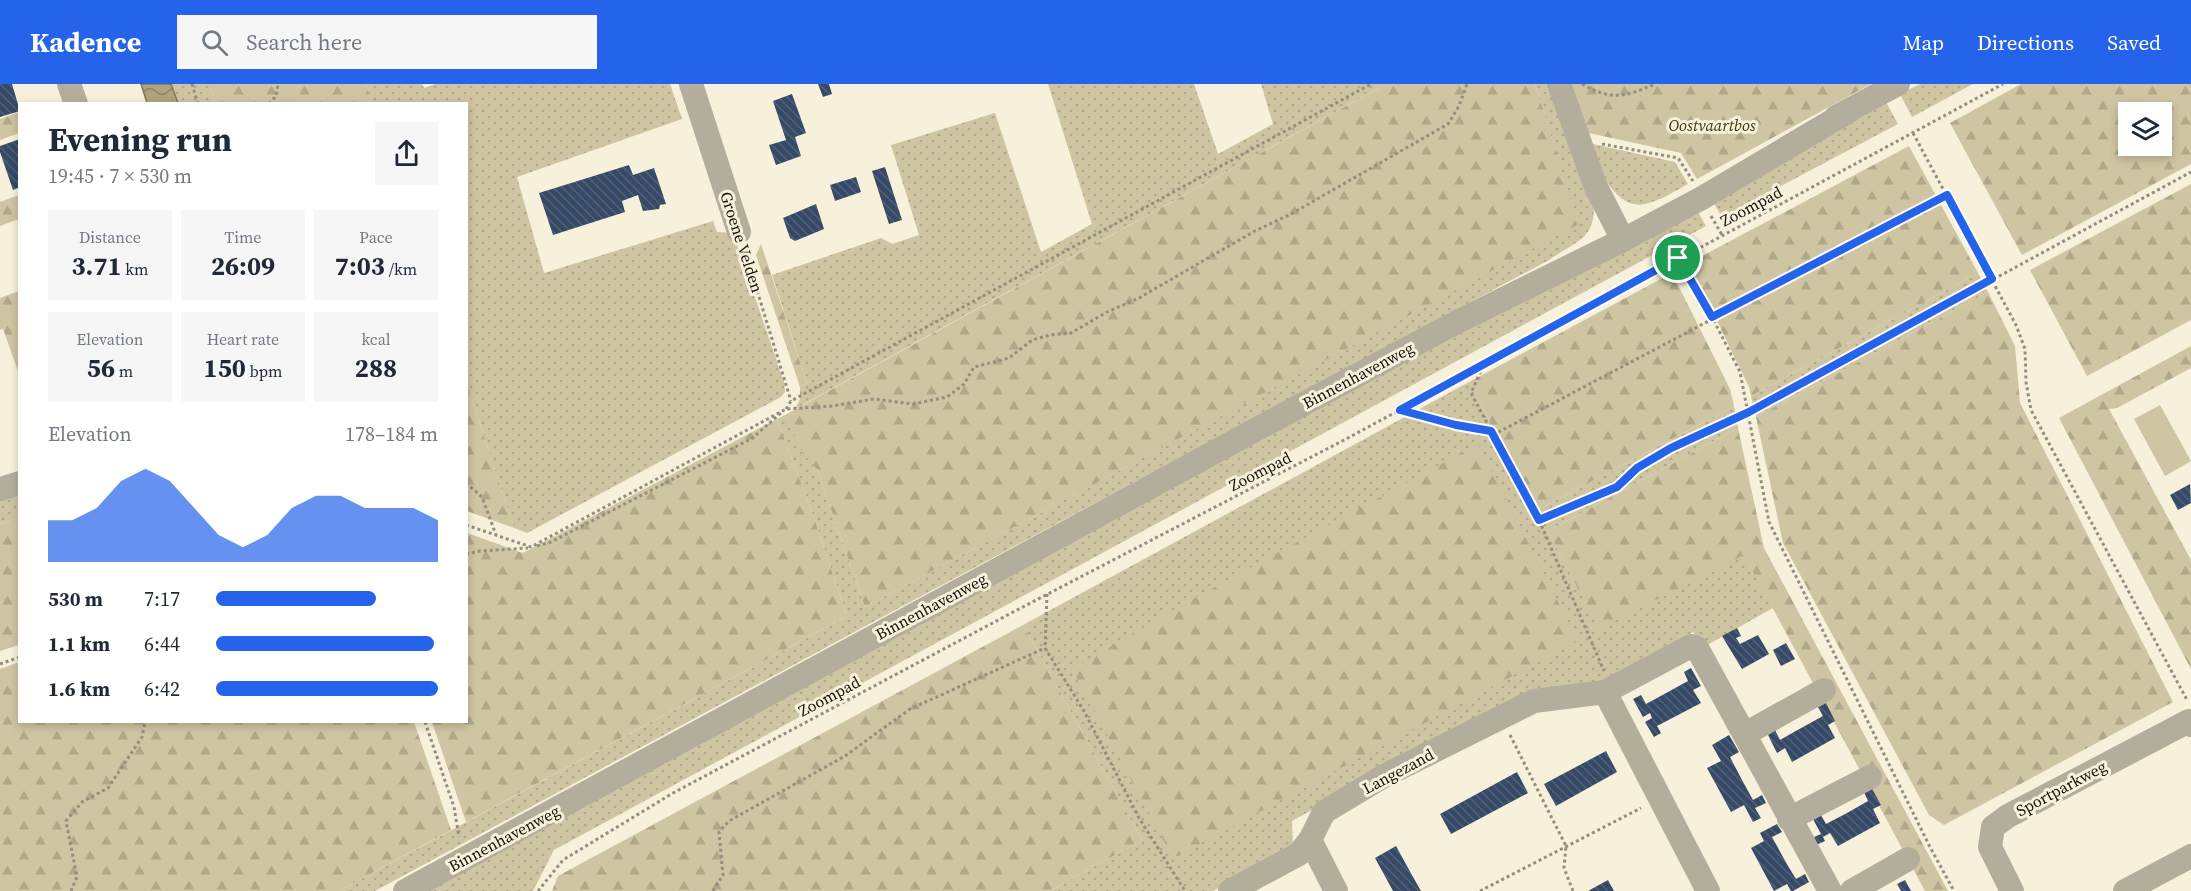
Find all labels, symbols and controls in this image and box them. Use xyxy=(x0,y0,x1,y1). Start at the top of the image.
search box xyxy=(177,15,597,69)
text: Kadence xyxy=(30,23,141,61)
icon: search xyxy=(198,26,231,59)
text: Search here xyxy=(246,27,362,57)
text: Map xyxy=(1903,28,1944,57)
text: Directions xyxy=(1977,28,2074,57)
text: Saved xyxy=(2107,28,2161,57)
map controls xyxy=(2118,102,2172,156)
button: layers xyxy=(2118,102,2172,156)
park label: Oostvaartbos xyxy=(1669,114,1756,136)
text: Evening run xyxy=(48,117,232,162)
button: share xyxy=(375,122,438,185)
text: 19:45 · 7 × 530 m xyxy=(48,162,192,190)
street label: Zoompad xyxy=(1716,181,1786,231)
street label: Groene Velden xyxy=(715,189,769,296)
text: Distance xyxy=(79,226,141,248)
text: Time xyxy=(224,226,262,248)
text: Pace xyxy=(359,226,393,248)
pin xyxy=(1652,232,1703,283)
icon: arrive xyxy=(1661,241,1694,274)
text: 3.71 xyxy=(72,248,122,284)
text: 26:09 xyxy=(211,248,275,284)
text: 7:03 xyxy=(335,248,385,284)
text: km xyxy=(122,258,148,280)
text: /km xyxy=(385,258,417,280)
text: Elevation xyxy=(77,328,143,350)
text: Heart rate xyxy=(207,328,279,350)
text: kcal xyxy=(361,328,391,350)
street label: Binnenhavenweg xyxy=(1299,336,1417,414)
text: 56 xyxy=(87,350,115,386)
text: 150 xyxy=(204,350,246,386)
text: 288 xyxy=(355,350,397,386)
text: m xyxy=(115,360,133,382)
text: bpm xyxy=(246,360,282,382)
text: Elevation xyxy=(48,420,132,448)
text: 178–184 m xyxy=(345,420,438,448)
street label: Zoompad xyxy=(1225,446,1295,496)
street label: Binnenhavenweg xyxy=(872,567,990,645)
text: 530 m xyxy=(48,585,103,613)
text: 7:17 xyxy=(144,585,180,613)
text: 1.1 km xyxy=(48,630,110,658)
text: 6:44 xyxy=(144,630,180,658)
street label: Zoompad xyxy=(794,671,864,721)
text: 1.6 km xyxy=(48,675,110,703)
text: 6:42 xyxy=(144,675,180,703)
street label: Langezand xyxy=(1359,743,1437,799)
street label: Sportparkweg xyxy=(2012,755,2110,821)
street label: Binnenhavenweg xyxy=(445,799,563,877)

